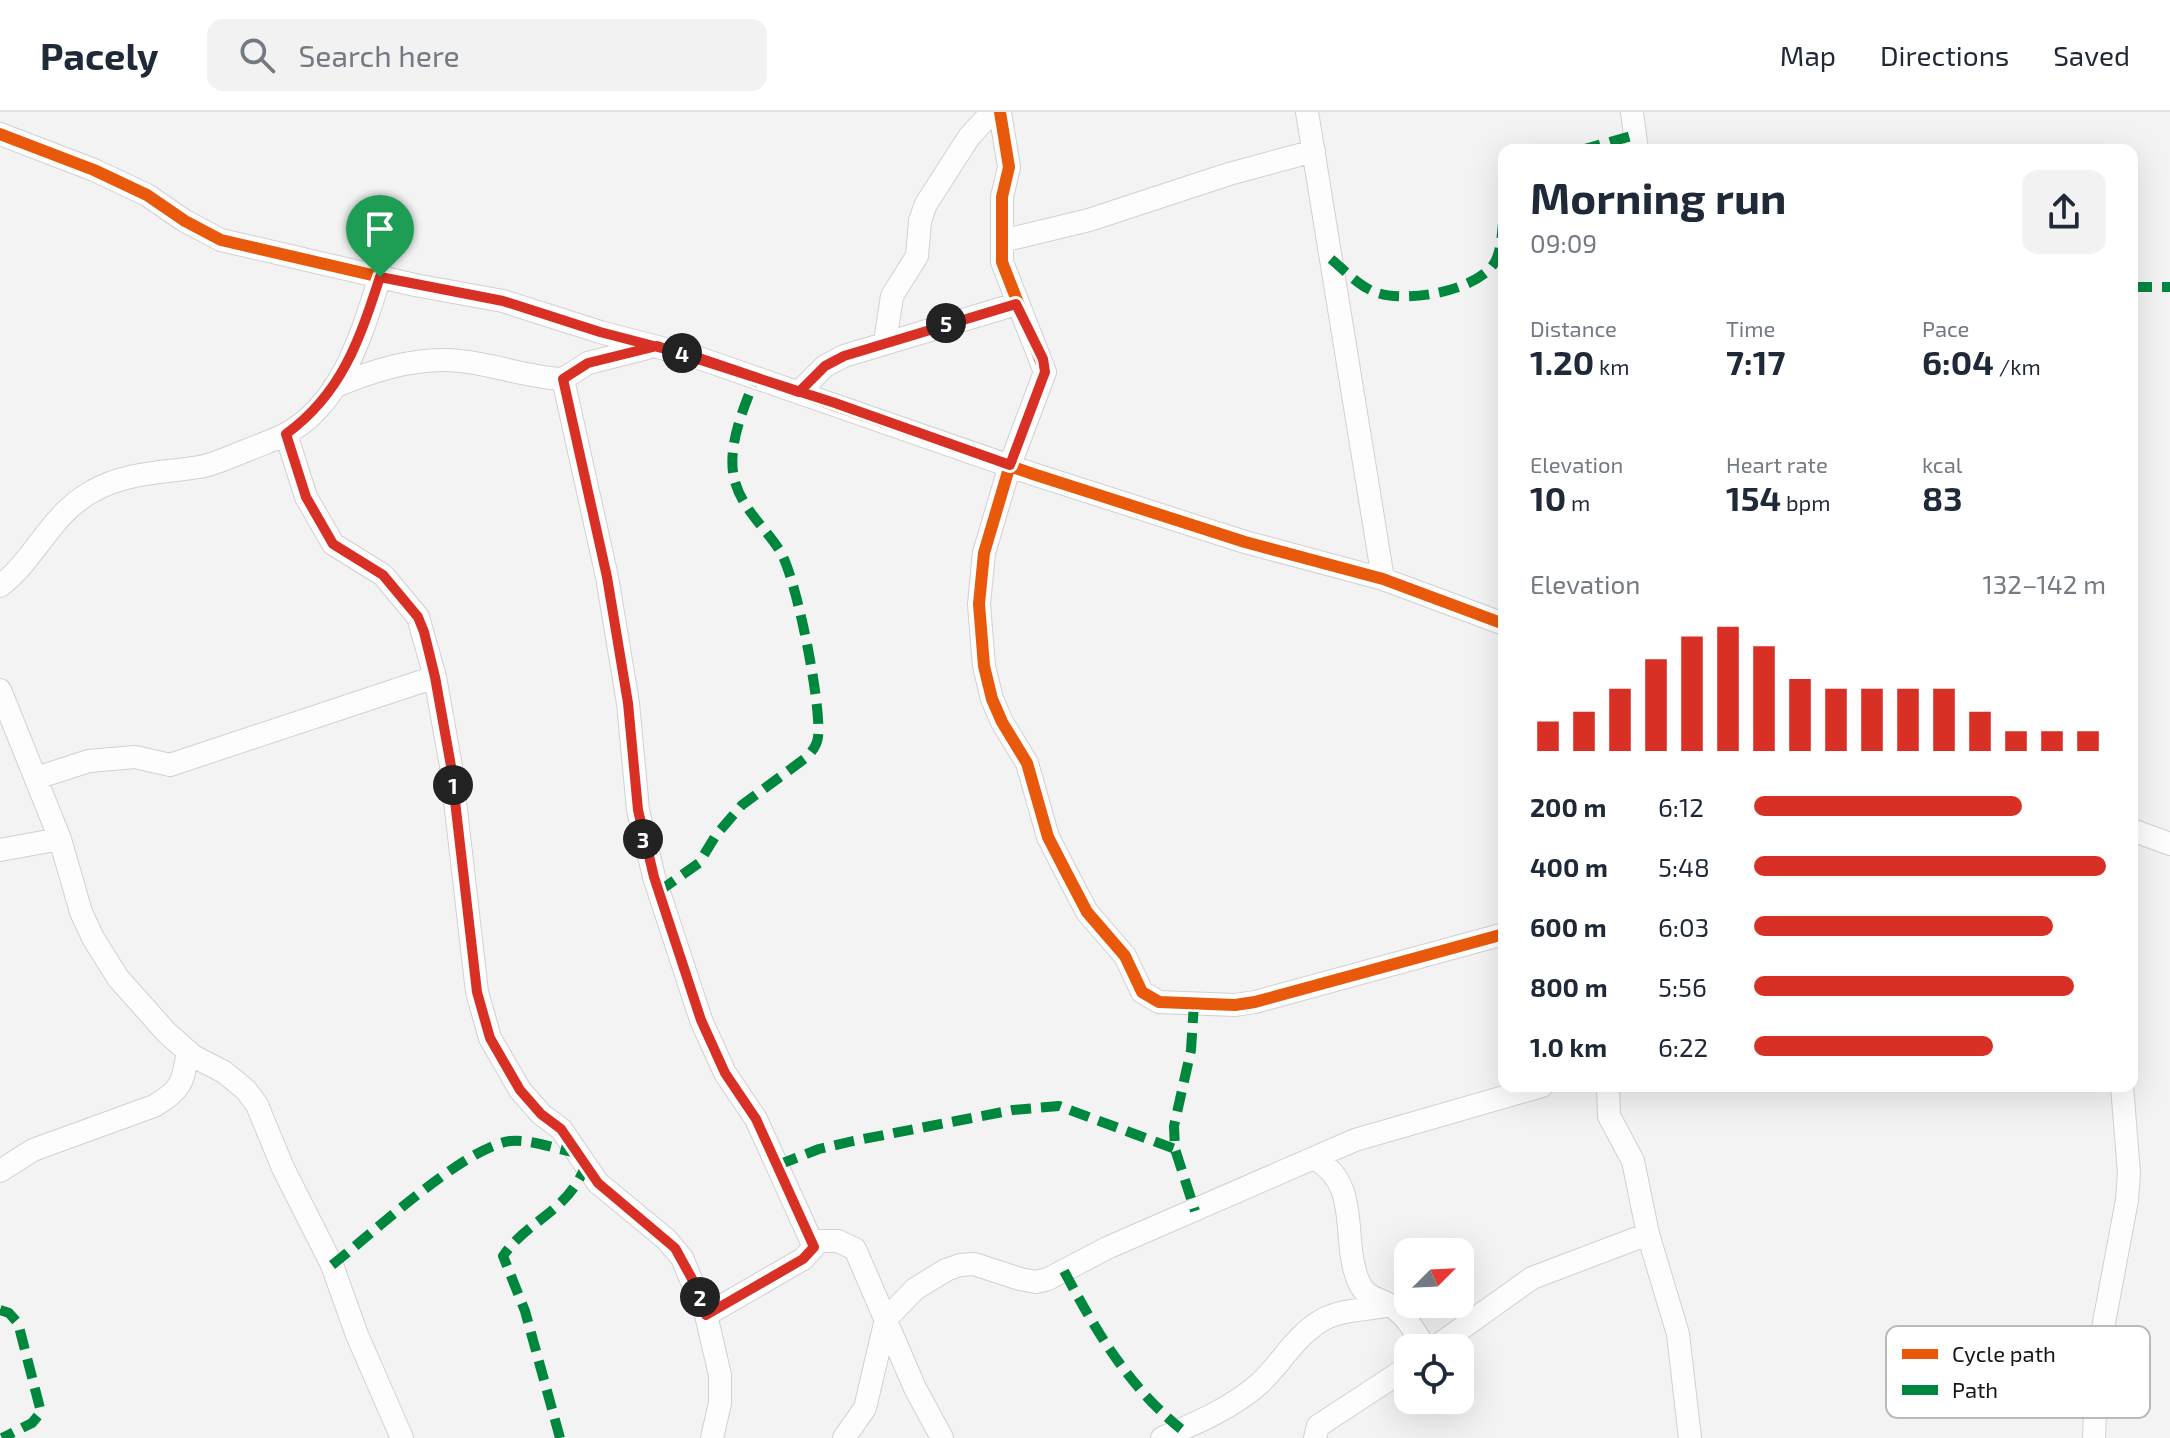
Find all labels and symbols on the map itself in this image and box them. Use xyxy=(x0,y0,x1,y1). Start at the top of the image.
pin xyxy=(346,195,414,277)
pin: 5 xyxy=(926,303,966,343)
pin: 4 xyxy=(662,333,702,373)
pin: 1 xyxy=(433,765,473,805)
pin: 3 xyxy=(623,819,663,859)
north arrow xyxy=(1394,1238,1474,1318)
pin: 2 xyxy=(680,1277,720,1317)
legend xyxy=(1886,1326,2150,1418)
text: Cycle path xyxy=(1952,1340,2056,1366)
text: Path xyxy=(1952,1376,1998,1402)

